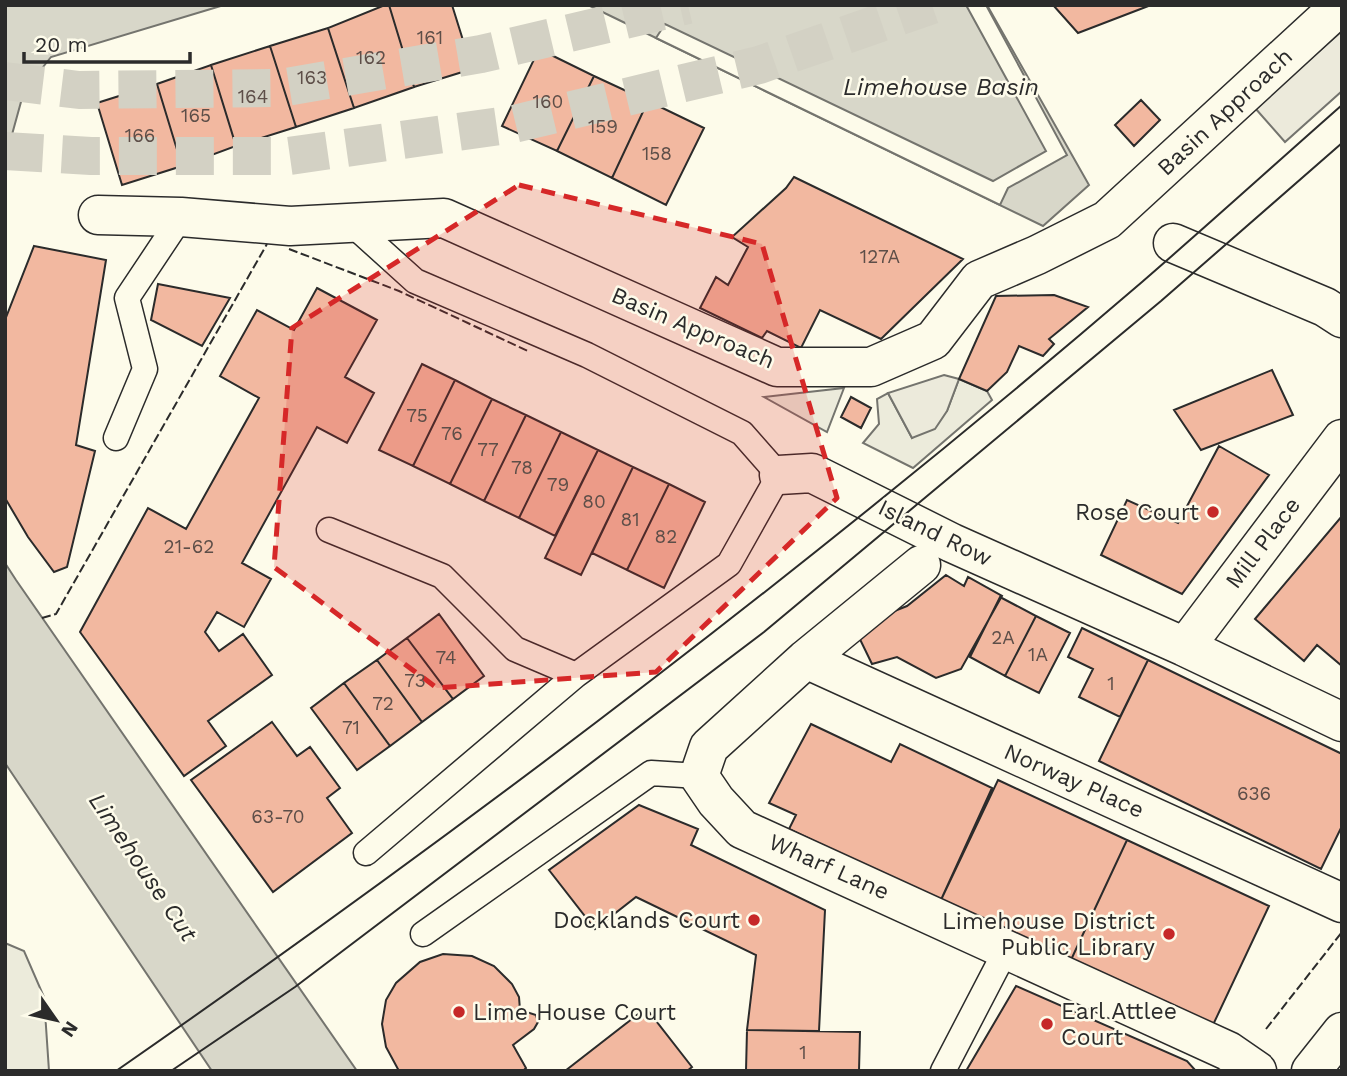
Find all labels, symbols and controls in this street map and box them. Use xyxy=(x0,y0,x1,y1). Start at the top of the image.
scale bar xyxy=(24,21,191,65)
house number: 161 xyxy=(417,26,443,49)
text: 20 m xyxy=(35,32,87,57)
street label: Basin Approach xyxy=(1152,43,1298,181)
house number: 162 xyxy=(356,46,386,69)
house number: 163 xyxy=(297,66,327,89)
water label: Limehouse Basin xyxy=(843,73,1039,101)
house number: 164 xyxy=(238,85,268,108)
house number: 160 xyxy=(533,90,563,113)
house number: 165 xyxy=(181,104,211,127)
house number: 159 xyxy=(588,115,618,138)
house number: 166 xyxy=(125,124,155,147)
house number: 158 xyxy=(642,142,672,165)
house number: 127A xyxy=(860,245,901,268)
street label: Basin Approach xyxy=(607,281,779,375)
house number: 75 xyxy=(406,404,428,427)
house number: 76 xyxy=(441,422,463,445)
house number: 77 xyxy=(477,438,499,461)
house number: 78 xyxy=(511,456,533,479)
house number: 79 xyxy=(547,473,569,496)
house number: 80 xyxy=(582,490,606,513)
street label: Mill Place xyxy=(1220,492,1306,594)
street label: Island Row xyxy=(874,494,996,572)
place label: Rose Court xyxy=(1075,499,1199,526)
marker: Rose Court xyxy=(1205,504,1221,520)
house number: 81 xyxy=(620,508,640,531)
house number: 82 xyxy=(655,525,677,548)
house number: 21-62 xyxy=(164,535,214,558)
house number: 2A xyxy=(991,626,1015,649)
house number: 1A xyxy=(1028,643,1048,666)
house number: 74 xyxy=(436,646,457,669)
house number: 73 xyxy=(404,669,426,692)
house number: 1 xyxy=(1107,672,1115,695)
house number: 72 xyxy=(372,692,394,715)
house number: 71 xyxy=(342,716,360,739)
street label: Norway Place xyxy=(1000,738,1148,824)
house number: 636 xyxy=(1237,782,1271,805)
water label: Limehouse Cut xyxy=(83,787,204,948)
house number: 63-70 xyxy=(251,805,305,828)
street label: Wharf Lane xyxy=(765,828,893,906)
place label: Docklands Court xyxy=(553,907,740,934)
place label: Limehouse District Public Library xyxy=(942,908,1155,961)
marker: Docklands Court xyxy=(746,912,762,928)
marker: Limehouse District Public Library xyxy=(1161,926,1177,942)
north arrow xyxy=(21,985,91,1055)
place label: Earl Attlee Court xyxy=(1061,998,1177,1051)
place label: Lime House Court xyxy=(473,999,676,1026)
marker: Lime House Court xyxy=(451,1004,467,1020)
marker: Earl Attlee Court xyxy=(1039,1016,1055,1032)
text: N xyxy=(56,1017,83,1041)
house number: 1 xyxy=(799,1041,807,1064)

